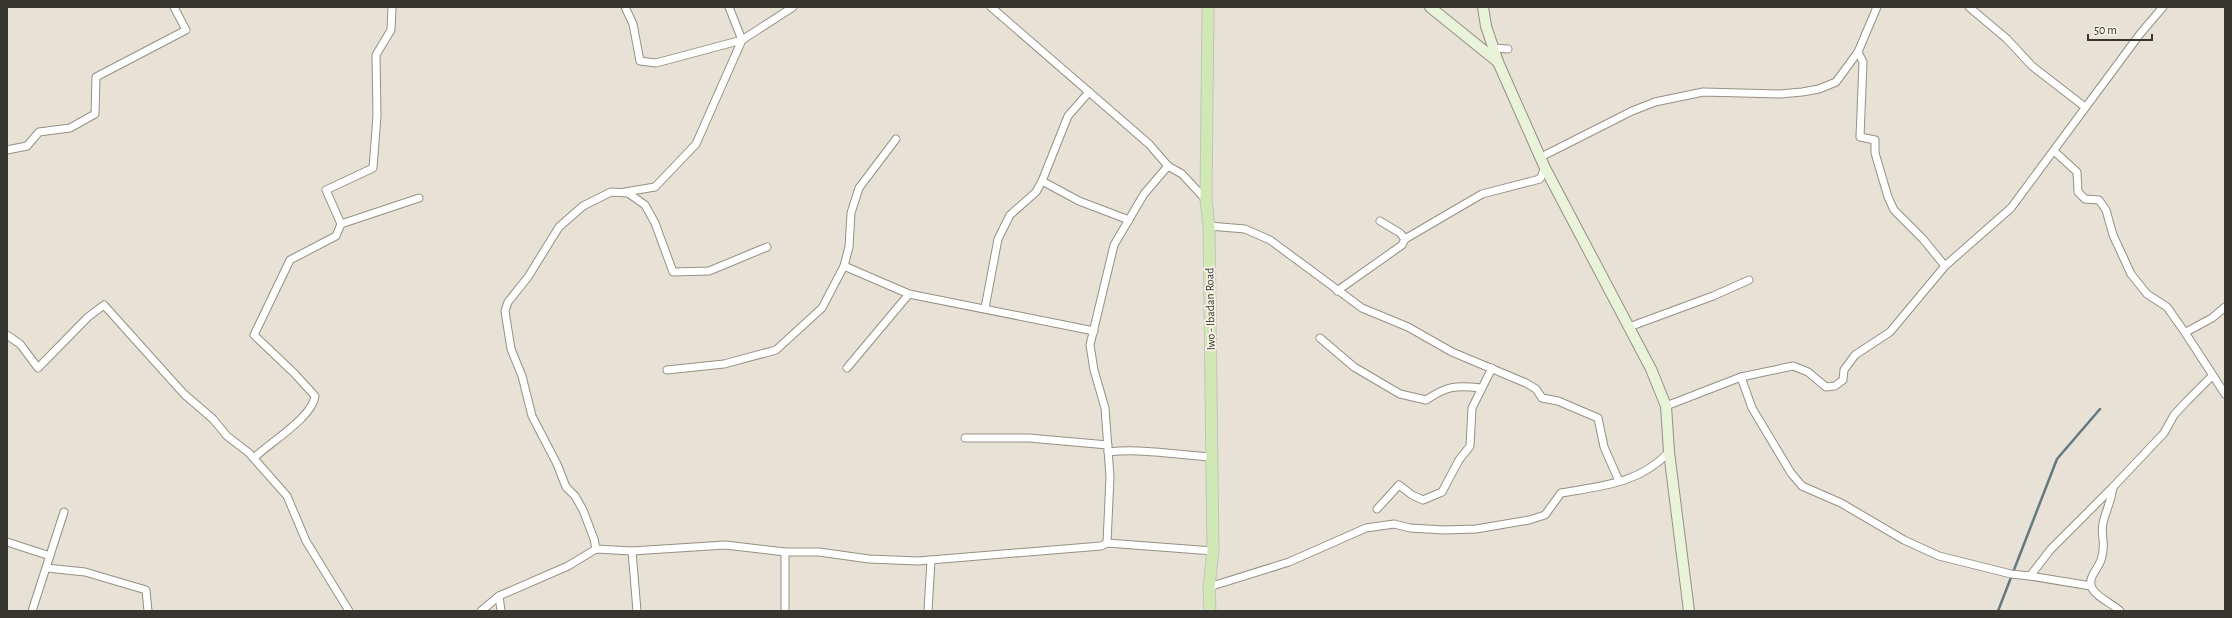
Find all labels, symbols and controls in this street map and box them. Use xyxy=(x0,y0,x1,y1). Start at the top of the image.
scale bar xyxy=(2088,16,2152,42)
text: 50 m xyxy=(2094,24,2117,36)
street label: Iwo - Ibadan Road xyxy=(1203,267,1217,351)

